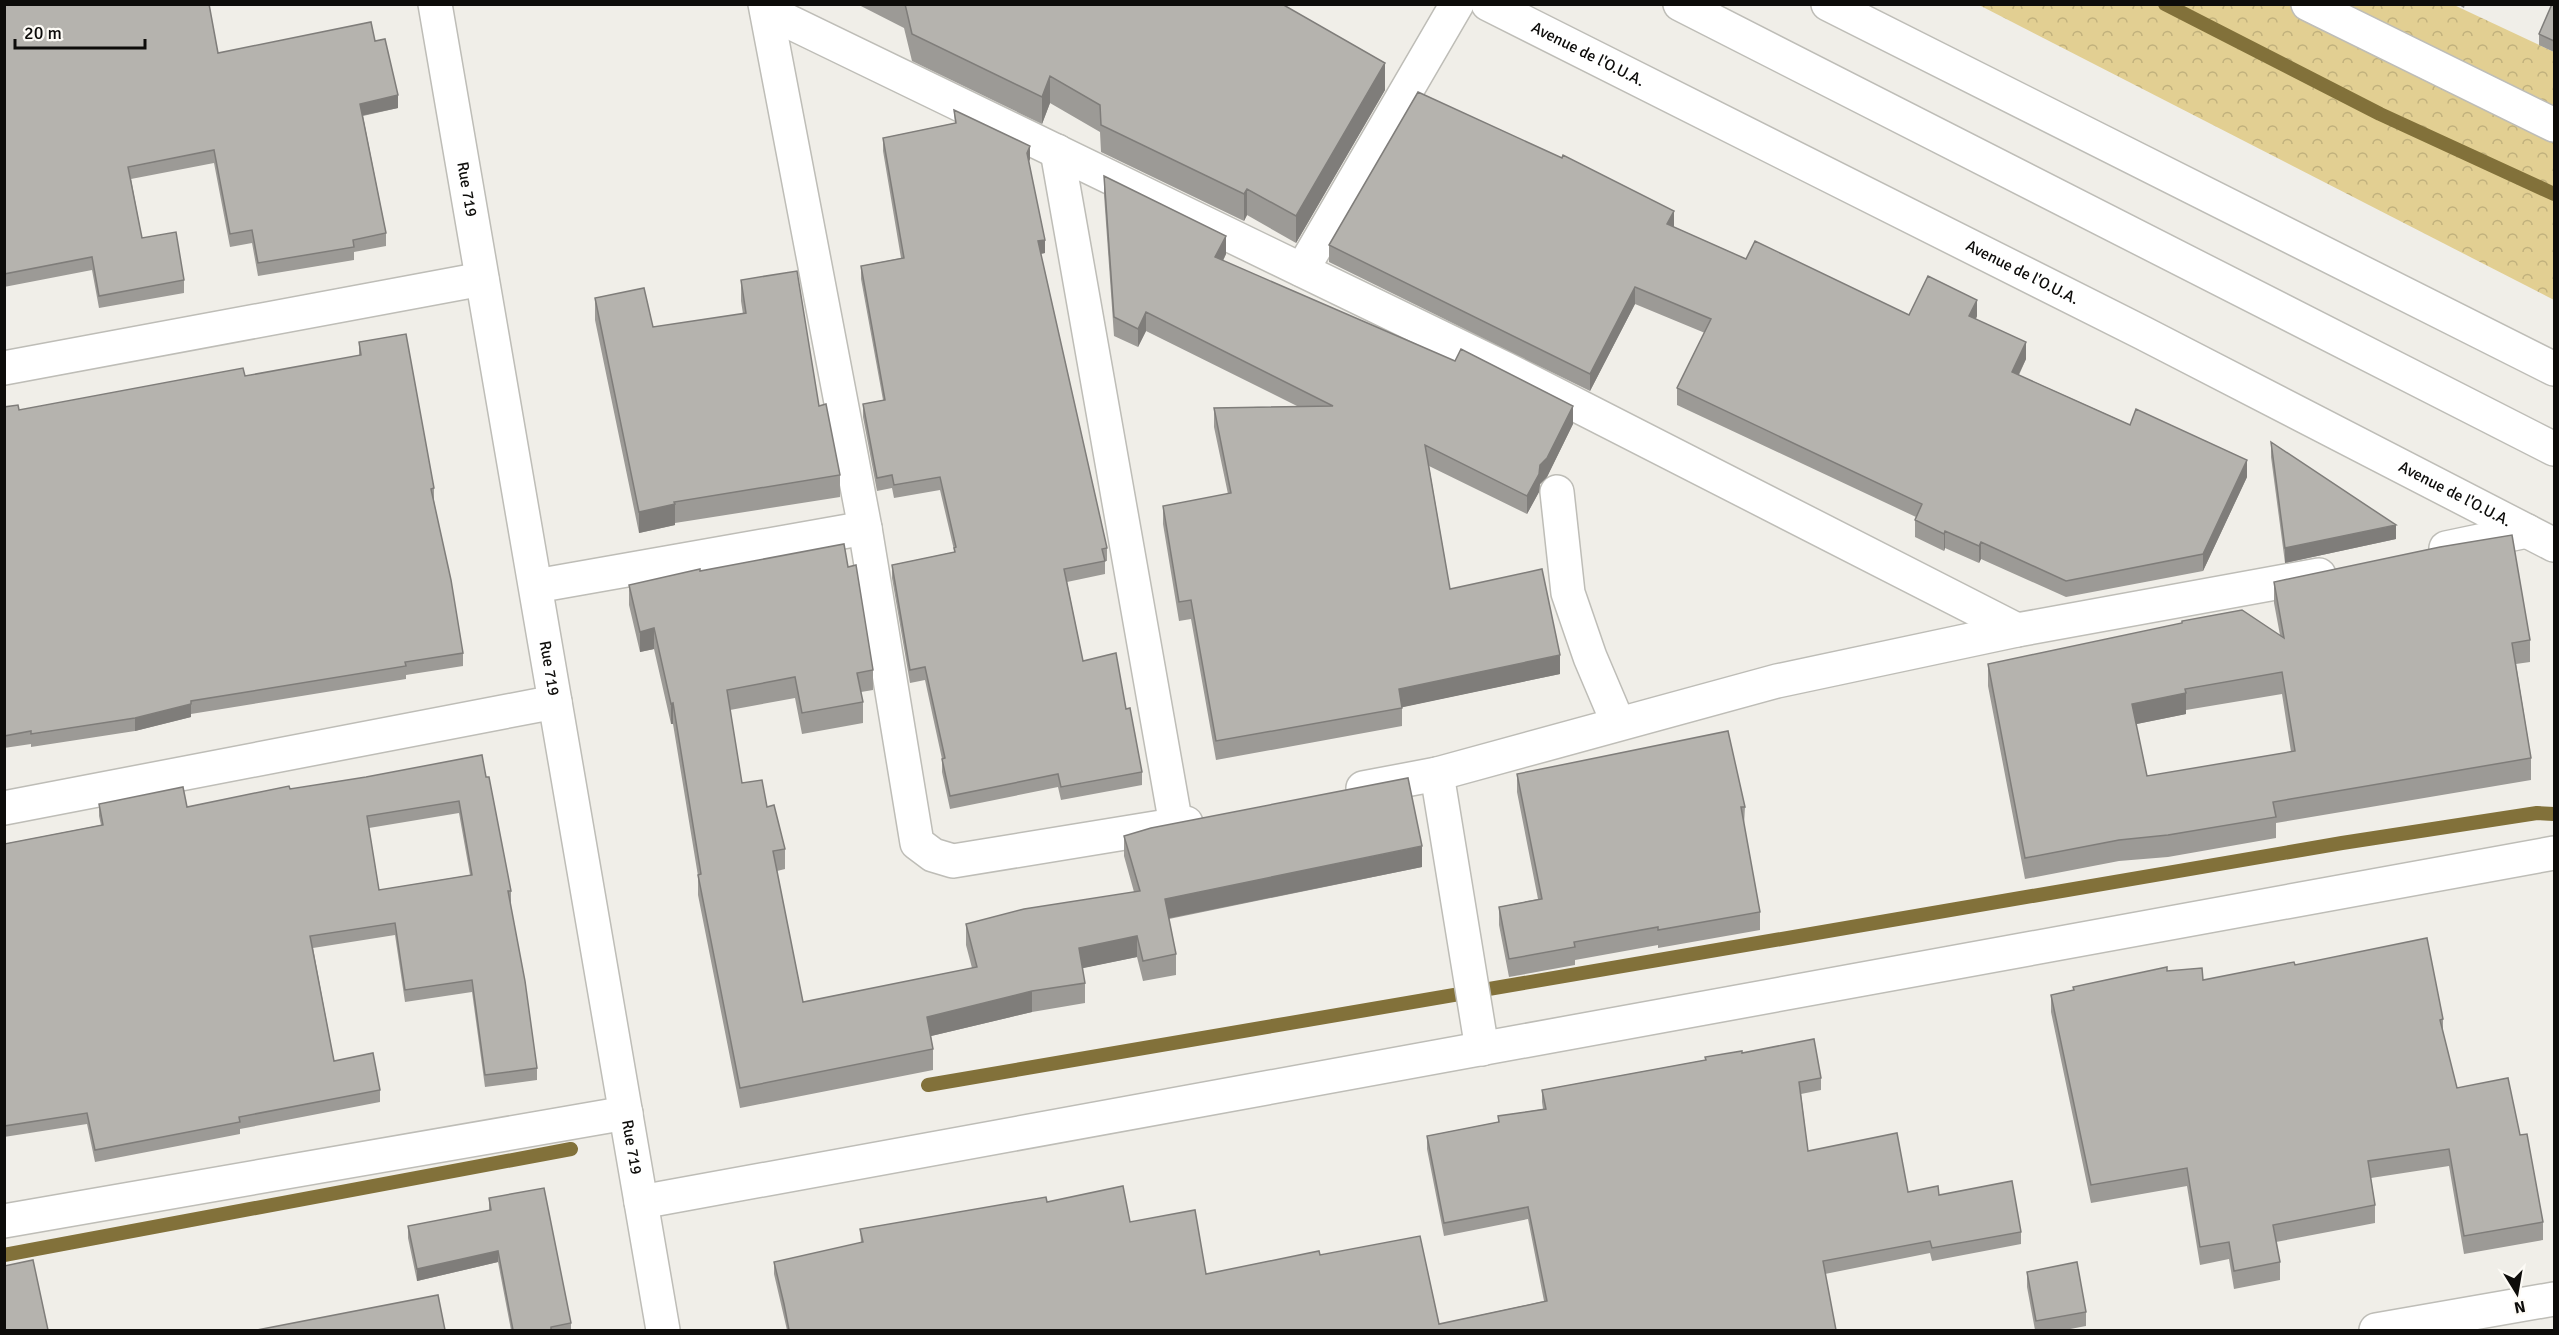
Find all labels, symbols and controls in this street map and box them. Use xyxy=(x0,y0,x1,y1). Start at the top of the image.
scale bar xyxy=(15,12,146,50)
street label: Avenue de l'O.U.A. xyxy=(1528,17,1648,91)
text: 20 m xyxy=(24,22,62,44)
street label: Rue 719 xyxy=(452,160,481,218)
street label: Avenue de l'O.U.A. xyxy=(1962,236,2082,309)
street label: Avenue de l'O.U.A. xyxy=(2395,457,2515,531)
street label: Rue 719 xyxy=(535,639,564,697)
street label: Rue 719 xyxy=(617,1118,646,1176)
north arrow xyxy=(2487,1263,2547,1323)
text: N xyxy=(2512,1296,2527,1318)

